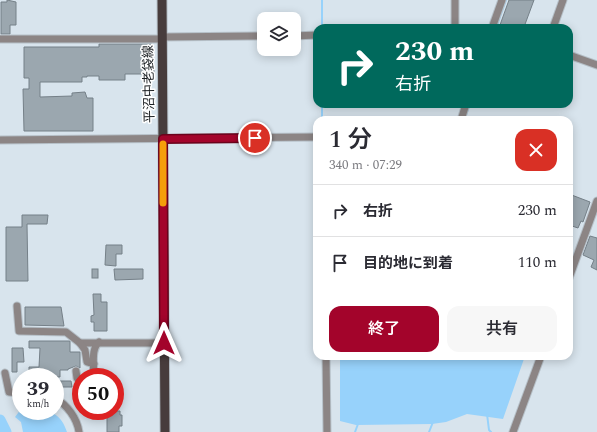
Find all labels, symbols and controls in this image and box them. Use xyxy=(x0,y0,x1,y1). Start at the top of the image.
map controls xyxy=(257,12,301,56)
button: layers xyxy=(257,12,301,56)
text: 230 m xyxy=(395,30,474,73)
icon: right xyxy=(329,40,381,92)
street label: 平沼中老袋線 xyxy=(138,45,160,123)
text: 右折 xyxy=(395,71,431,98)
pin xyxy=(238,121,272,155)
text: 1 分 xyxy=(329,122,372,158)
icon: arrive xyxy=(244,127,266,149)
button: close xyxy=(515,129,557,171)
text: 340 m · 07:29 xyxy=(329,155,402,175)
text: 230 m xyxy=(518,199,557,222)
icon: right xyxy=(329,200,351,222)
text: 右折 xyxy=(363,200,393,223)
text: 110 m xyxy=(518,251,557,274)
icon: arrive xyxy=(329,252,351,274)
text: 目的地に到着 xyxy=(363,252,453,275)
button: 終了 xyxy=(329,306,439,352)
button: 共有 xyxy=(447,306,557,352)
position arrow xyxy=(143,322,185,364)
speed limit sign: 50 xyxy=(72,368,124,420)
text: 39 xyxy=(27,374,49,404)
text: km/h xyxy=(27,396,49,412)

